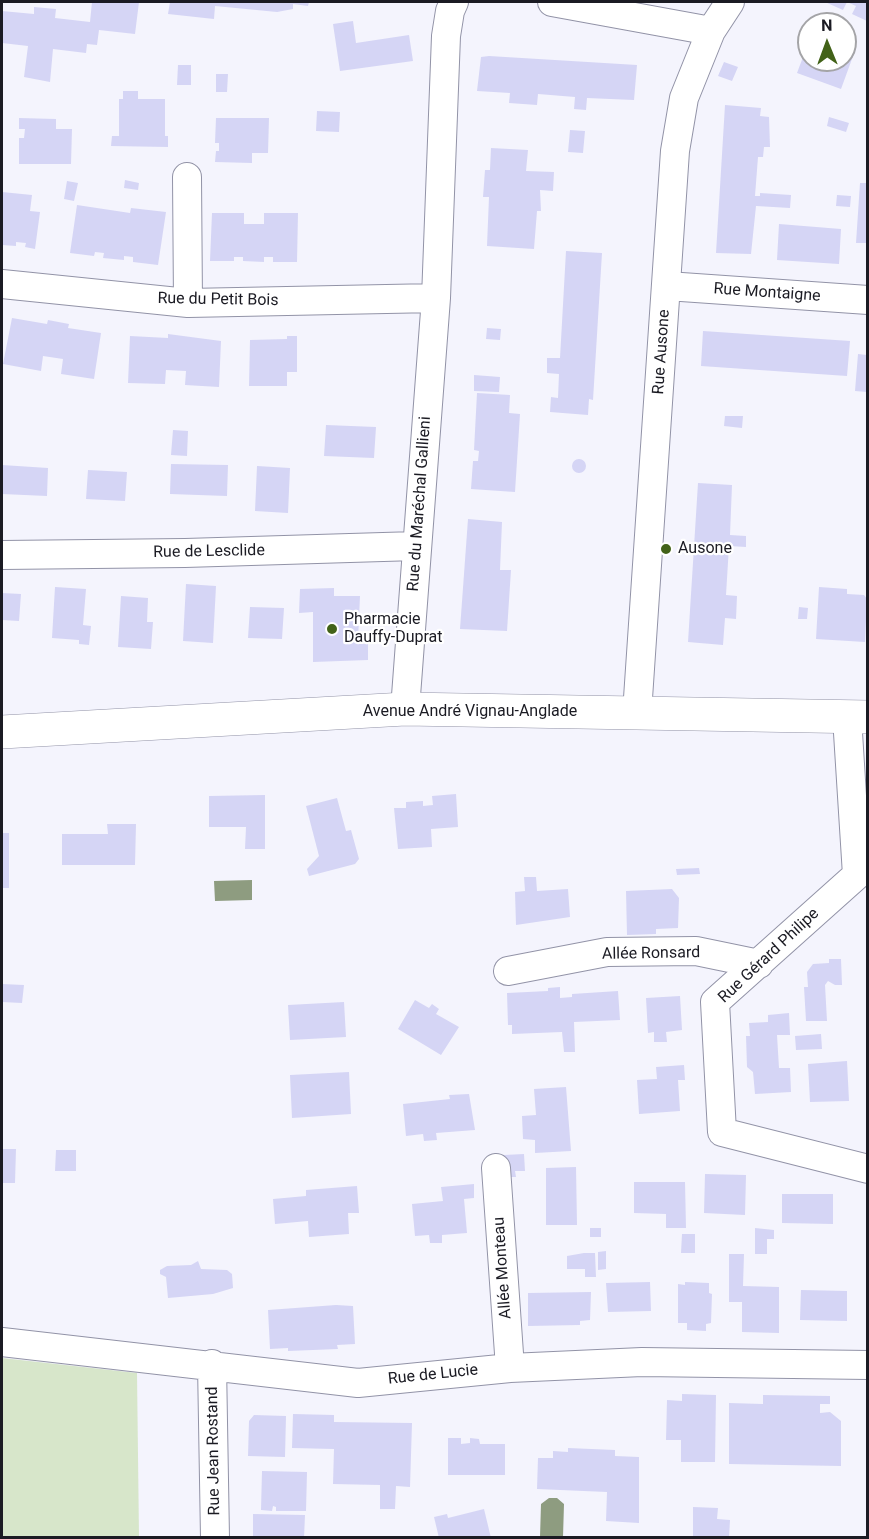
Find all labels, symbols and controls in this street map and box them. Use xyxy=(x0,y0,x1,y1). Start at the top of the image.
north arrow xyxy=(797,12,857,72)
text: N xyxy=(821,16,833,35)
street label: Rue Montaigne xyxy=(713,280,821,306)
street label: Rue du Petit Bois xyxy=(157,289,279,311)
street label: Rue Ausone xyxy=(649,309,675,395)
street label: Rue du Maréchal Gallieni xyxy=(404,416,436,592)
place label: Ausone xyxy=(678,539,732,559)
street label: Rue de Lesclide xyxy=(153,541,265,563)
marker: Ausone xyxy=(659,542,673,556)
place label: Pharmacie Dauffy-Duprat xyxy=(344,610,442,648)
marker: Pharmacie Dauffy-Duprat xyxy=(325,622,339,636)
street label: Avenue André Vignau-Anglade xyxy=(363,702,577,722)
street label: Rue Gérard Philipe xyxy=(715,904,823,1008)
street label: Allée Ronsard xyxy=(602,944,700,964)
street label: Allée Monteau xyxy=(490,1216,516,1320)
street label: Rue de Lucie xyxy=(387,1361,479,1389)
street label: Rue Jean Rostand xyxy=(203,1386,225,1516)

